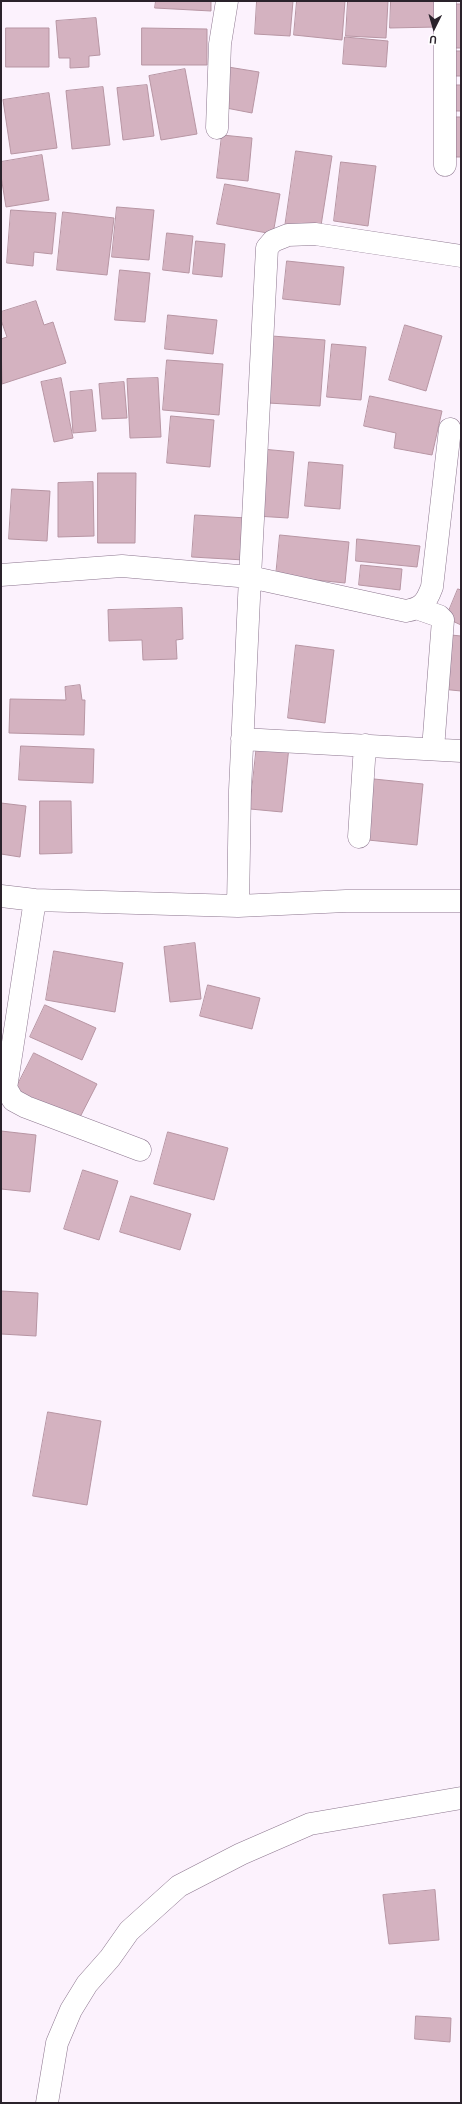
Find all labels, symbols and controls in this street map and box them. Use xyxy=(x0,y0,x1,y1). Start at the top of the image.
north arrow xyxy=(414,8,454,48)
text: U xyxy=(429,34,437,46)

